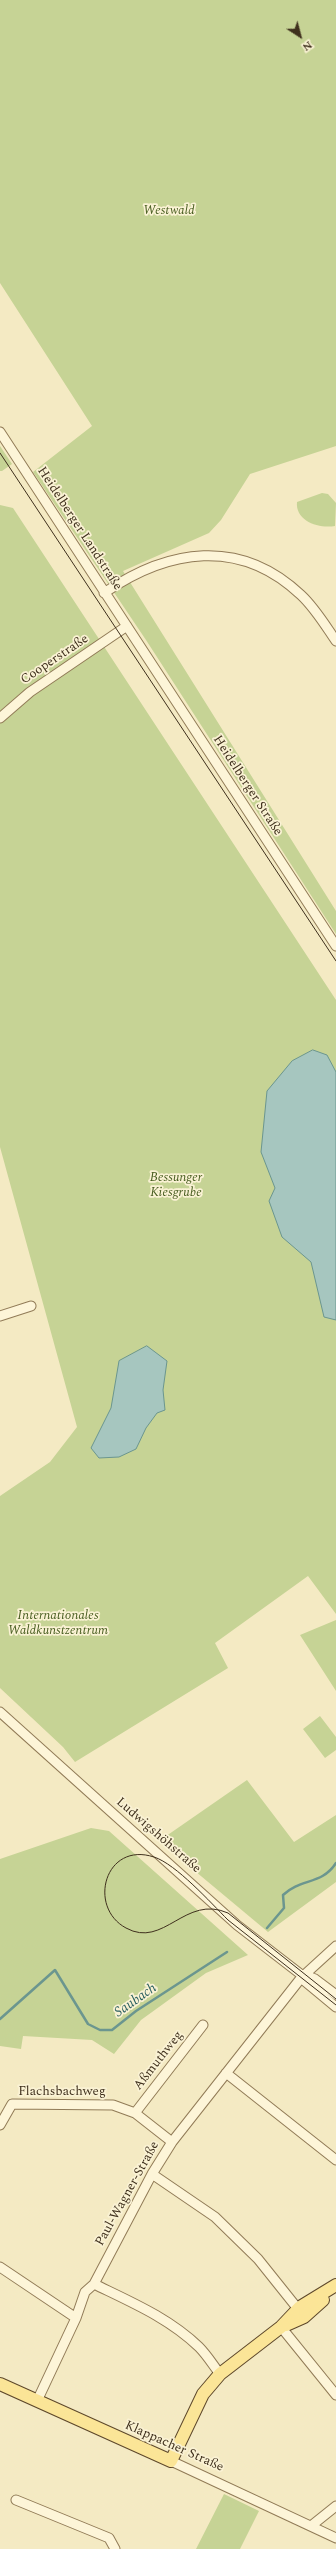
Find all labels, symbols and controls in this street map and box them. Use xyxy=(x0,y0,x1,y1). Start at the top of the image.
north arrow xyxy=(280,16,320,56)
text: N xyxy=(299,37,316,56)
park label: Westwald xyxy=(143,203,195,219)
street label: Heidelberger Landstraße xyxy=(33,464,125,594)
street label: Cooperstraße xyxy=(18,632,92,688)
street label: Heidelberger Straße xyxy=(209,733,285,839)
park label: Bessunger Kiesgrube xyxy=(150,1170,202,1201)
park label: Internationales Waldkunstzentrum xyxy=(8,1608,108,1639)
street label: Ludwigshöhstraße xyxy=(112,1795,204,1877)
water label: Saubach xyxy=(112,1980,160,2022)
street label: Aßmuthweg xyxy=(131,2028,187,2094)
street label: Flachsbachweg xyxy=(18,2084,106,2100)
street label: Paul-Wagner-Straße xyxy=(93,2139,163,2249)
street label: Klappacher Straße xyxy=(122,2418,226,2476)

